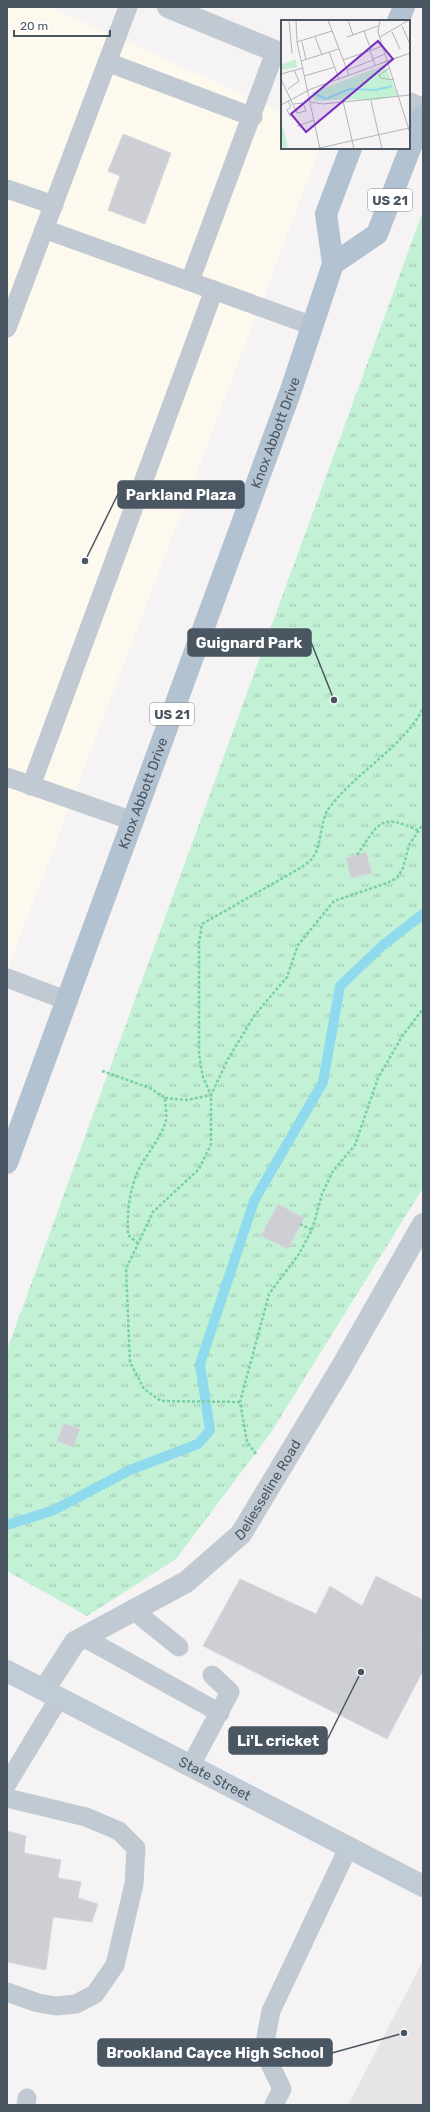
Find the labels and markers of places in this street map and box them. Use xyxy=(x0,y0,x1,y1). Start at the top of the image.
callout: Parkland Plaza xyxy=(118,481,244,508)
callout: Guignard Park xyxy=(188,629,311,656)
callout: Li'L cricket xyxy=(229,1727,327,1754)
callout: Brookland Cayce High School xyxy=(98,2039,332,2066)

